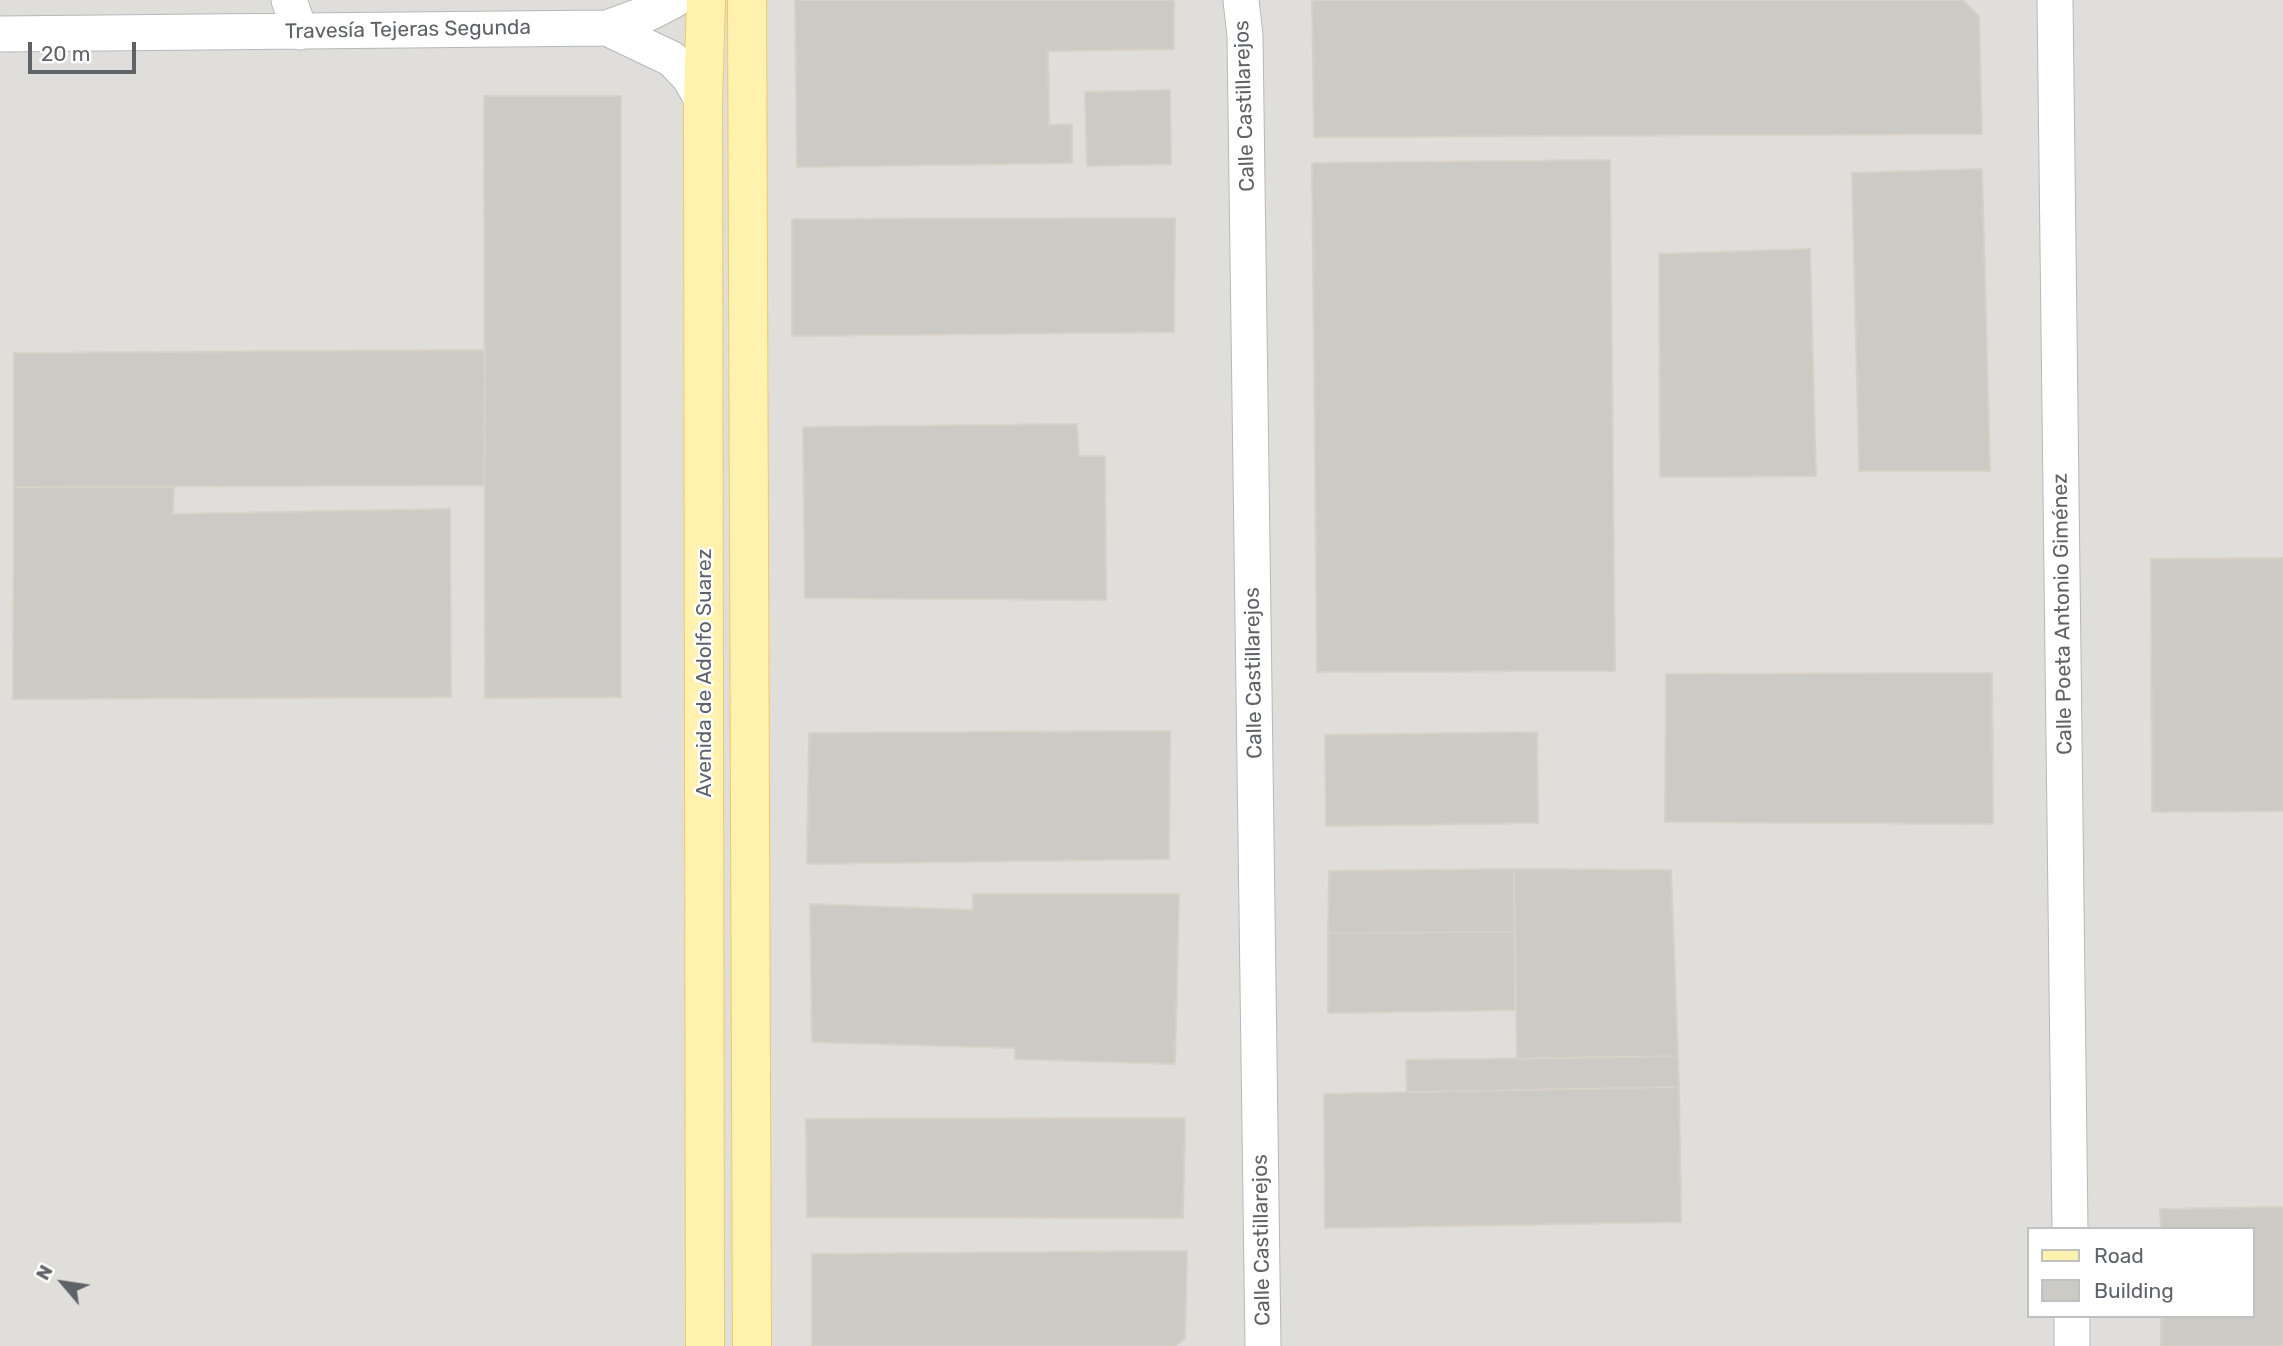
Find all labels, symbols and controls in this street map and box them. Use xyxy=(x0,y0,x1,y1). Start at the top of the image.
street label: Travesía Tejeras Segunda xyxy=(285,15,531,45)
street label: Calle Castillarejos xyxy=(1229,20,1261,192)
scale bar xyxy=(32,28,140,72)
text: 20 m xyxy=(41,41,90,66)
street label: Calle Poeta Antonio Giménez xyxy=(2048,473,2078,755)
street label: Avenida de Adolfo Suarez xyxy=(692,548,718,798)
street label: Calle Castillarejos xyxy=(1240,587,1268,759)
street label: Calle Castillarejos xyxy=(1248,1154,1276,1326)
legend xyxy=(2028,1227,2255,1318)
text: Road xyxy=(2094,1243,2144,1268)
north arrow xyxy=(28,1248,98,1318)
text: N xyxy=(31,1261,58,1284)
text: Building xyxy=(2094,1278,2174,1303)

